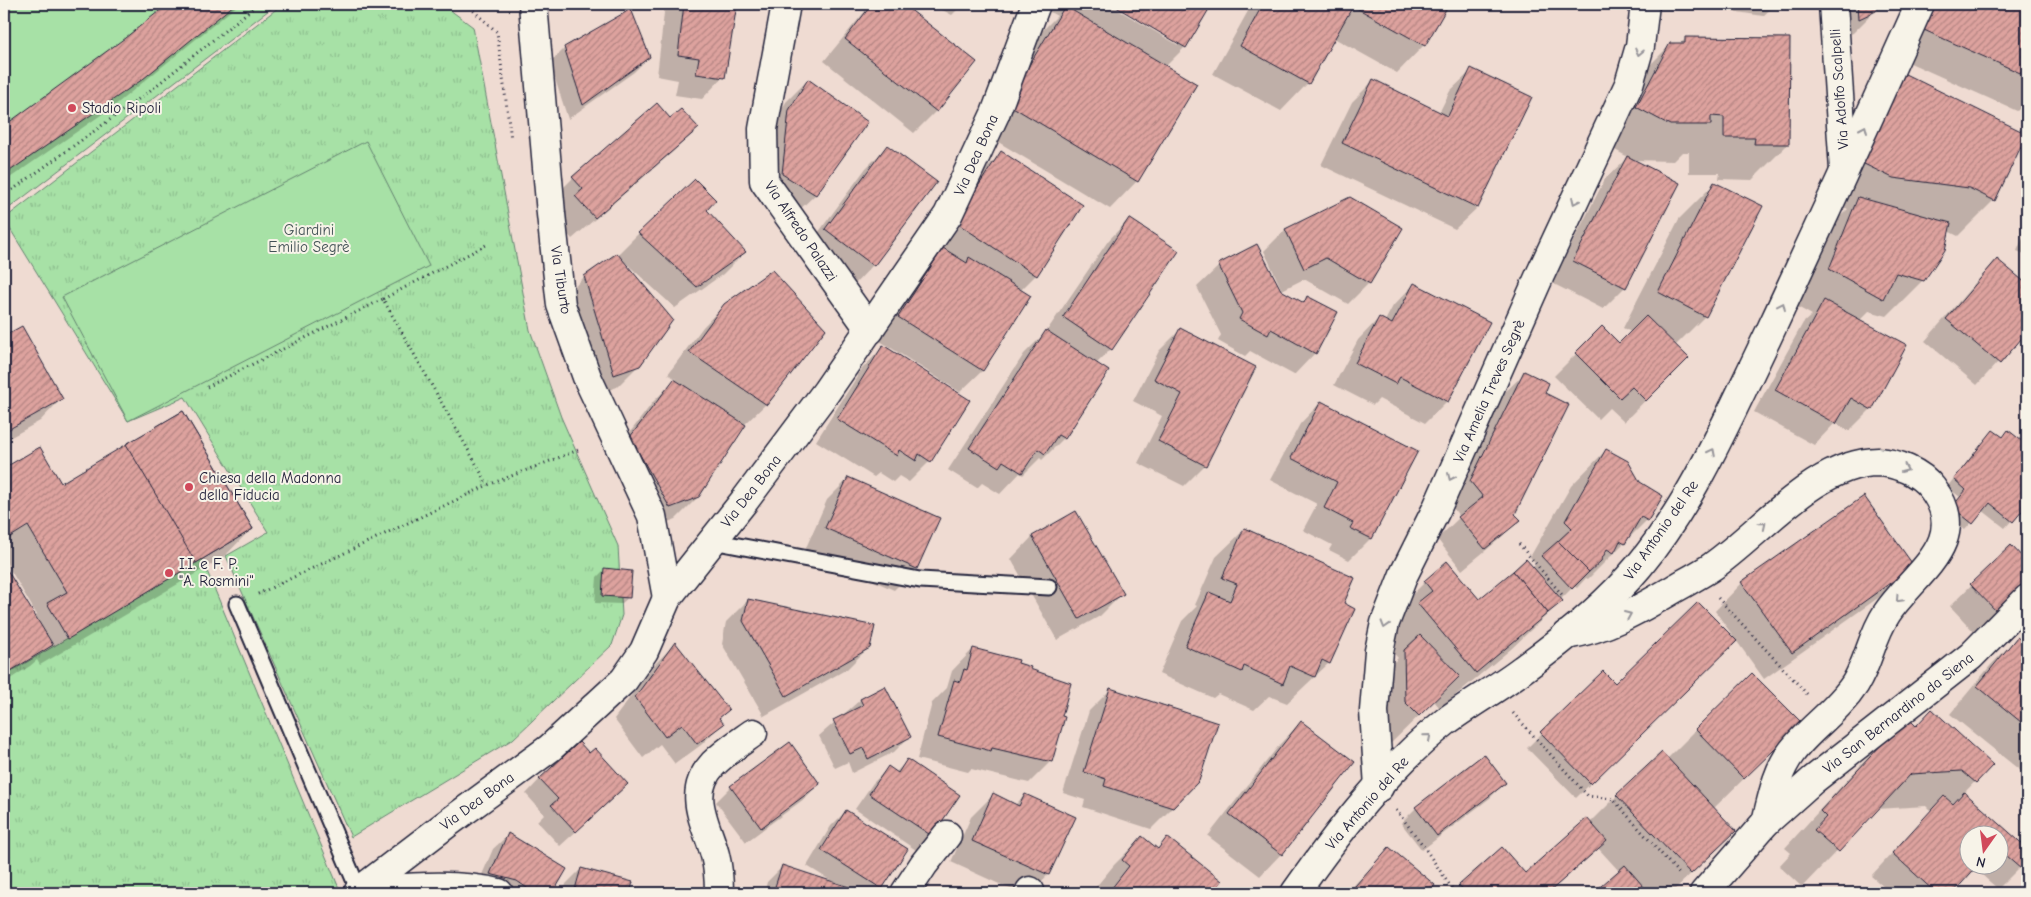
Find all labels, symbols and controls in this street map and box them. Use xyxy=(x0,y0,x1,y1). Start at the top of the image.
street label: Via Adolfo Scalpelli xyxy=(1826,28,1852,150)
one-way arrow xyxy=(1634,48,1645,57)
place label: Stadio Ripoli xyxy=(82,99,161,117)
marker: Stadio Ripoli xyxy=(66,102,78,114)
street label: Via Dea Bona xyxy=(950,112,1002,198)
one-way arrow xyxy=(1858,125,1869,134)
street label: Via Alfredo Palazzi xyxy=(761,177,841,285)
one-way arrow xyxy=(1570,196,1581,205)
park label: Giardini Emilio Segrè xyxy=(268,221,350,256)
street label: Via Tiburto xyxy=(547,245,575,315)
one-way arrow xyxy=(1776,302,1786,311)
street label: Via Amelia Treves Segrè xyxy=(1449,316,1529,465)
one-way arrow xyxy=(1706,448,1716,457)
street label: Via Dea Bona xyxy=(717,451,785,531)
one-way arrow xyxy=(1900,463,1909,473)
place label: Chiesa della Madonna della Fiducia xyxy=(199,469,341,504)
one-way arrow xyxy=(1446,472,1457,481)
street label: Via Antonio del Re xyxy=(1620,476,1702,583)
marker: Chiesa della Madonna della Fiducia xyxy=(183,481,195,493)
one-way arrow xyxy=(1757,523,1766,531)
place label: I.I. e F. P. "A. Rosmini" xyxy=(179,555,254,590)
marker: I.I. e F. P. "A. Rosmini" xyxy=(163,567,175,579)
one-way arrow xyxy=(1896,593,1905,602)
one-way arrow xyxy=(1623,610,1632,621)
one-way arrow xyxy=(1381,621,1391,629)
street label: Via San Bernardino da Siena xyxy=(1819,649,1977,777)
one-way arrow xyxy=(1422,734,1431,742)
street label: Via Antonio del Re xyxy=(1322,752,1413,853)
street label: Via Dea Bona xyxy=(436,768,518,834)
north arrow xyxy=(1958,824,2008,874)
text: N xyxy=(1974,853,1987,871)

